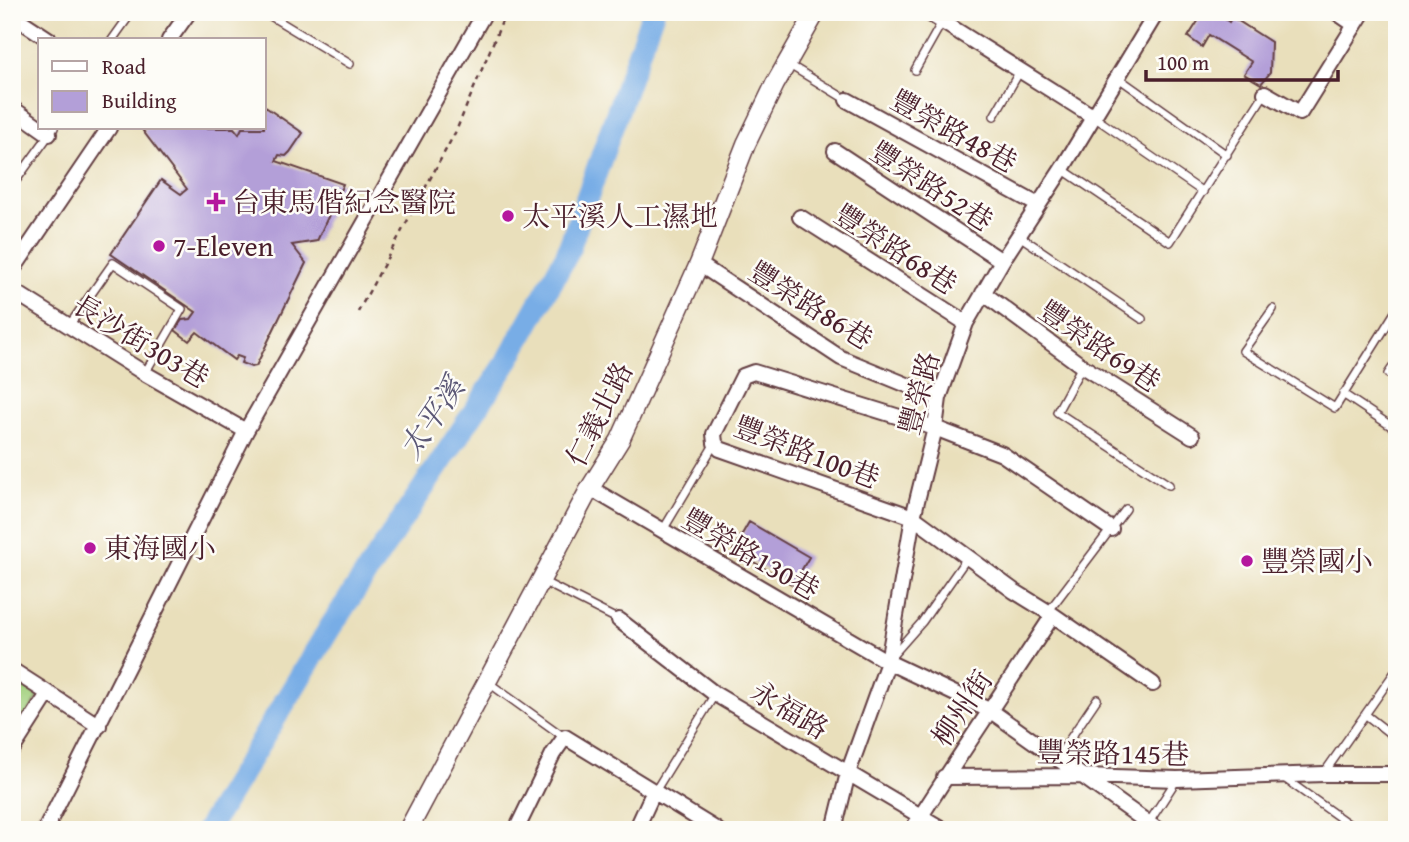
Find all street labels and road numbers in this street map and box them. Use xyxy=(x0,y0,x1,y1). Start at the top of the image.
street label: 豐榮路48巷 xyxy=(884,79,1025,182)
street label: 豐榮路52巷 xyxy=(863,131,1002,241)
street label: 豐榮路68巷 xyxy=(827,194,966,304)
street label: 豐榮路86巷 xyxy=(741,250,881,359)
street label: 長沙街303巷 xyxy=(65,284,217,397)
street label: 豐榮路69巷 xyxy=(1031,290,1169,401)
street label: 豐榮路 xyxy=(888,347,949,439)
street label: 仁義北路 xyxy=(555,355,642,473)
street label: 豐榮路100巷 xyxy=(729,405,886,498)
street label: 豐榮路130巷 xyxy=(675,498,828,609)
street label: 柳州街 xyxy=(921,661,1002,754)
street label: 永福路 xyxy=(744,670,837,749)
street label: 豐榮路145巷 xyxy=(1036,731,1190,774)

